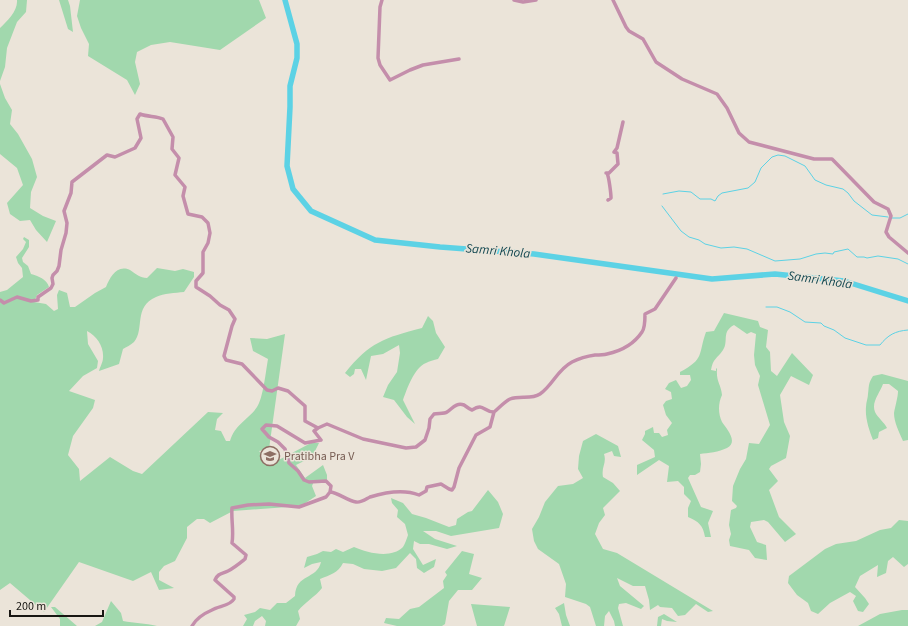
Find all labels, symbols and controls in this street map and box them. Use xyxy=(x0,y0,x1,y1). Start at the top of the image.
water label: Samri Khola xyxy=(465,239,531,263)
water label: Samri Khola xyxy=(787,267,853,293)
school or university icon: Pratibha Pra V xyxy=(259,445,281,467)
place label: Pratibha Pra V xyxy=(284,448,355,465)
scale bar xyxy=(10,592,103,618)
text: 200 m xyxy=(16,598,46,615)

